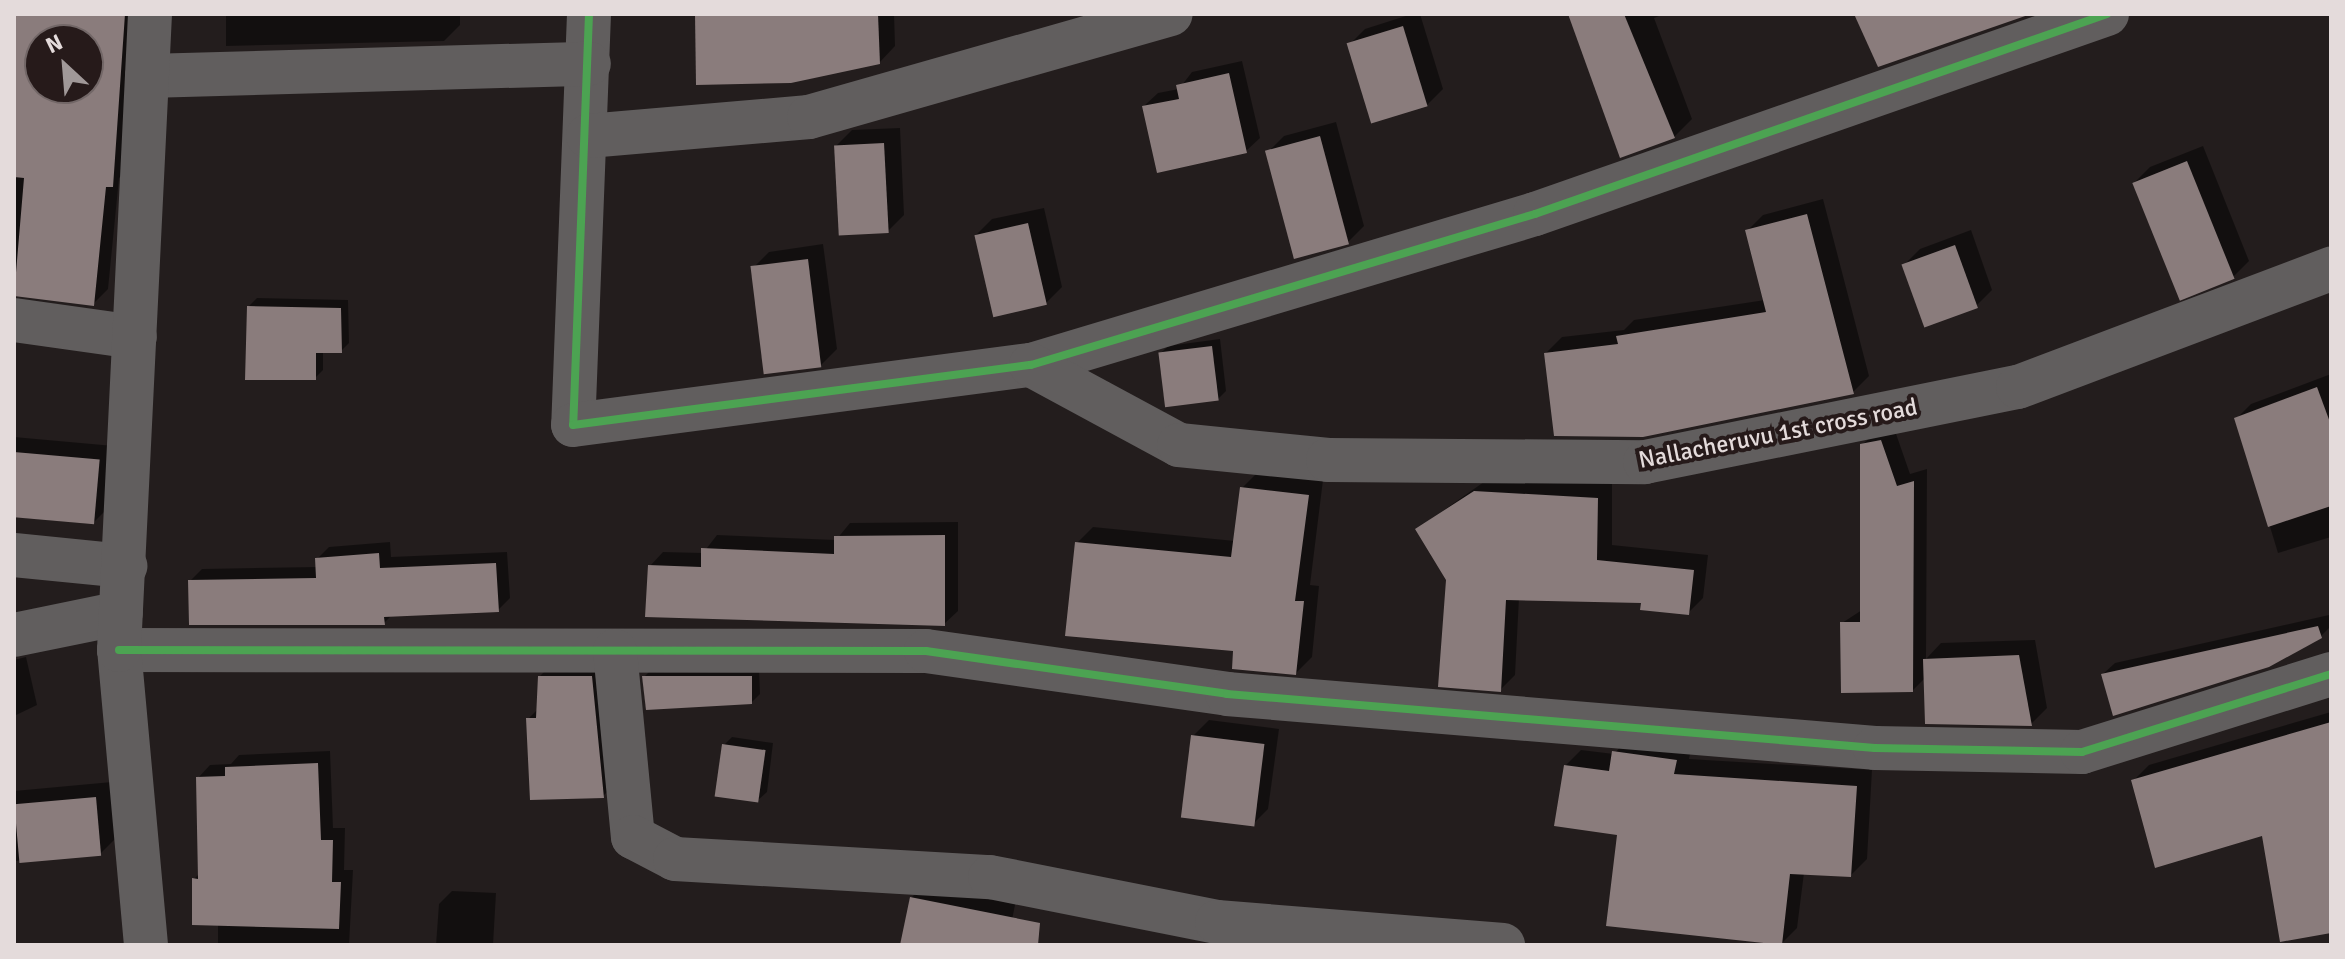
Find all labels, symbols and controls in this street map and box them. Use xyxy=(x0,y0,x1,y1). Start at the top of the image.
north arrow xyxy=(24,24,104,104)
text: N xyxy=(41,28,67,59)
street label: Nallacheruvu 1st cross road xyxy=(1636,393,1920,475)

